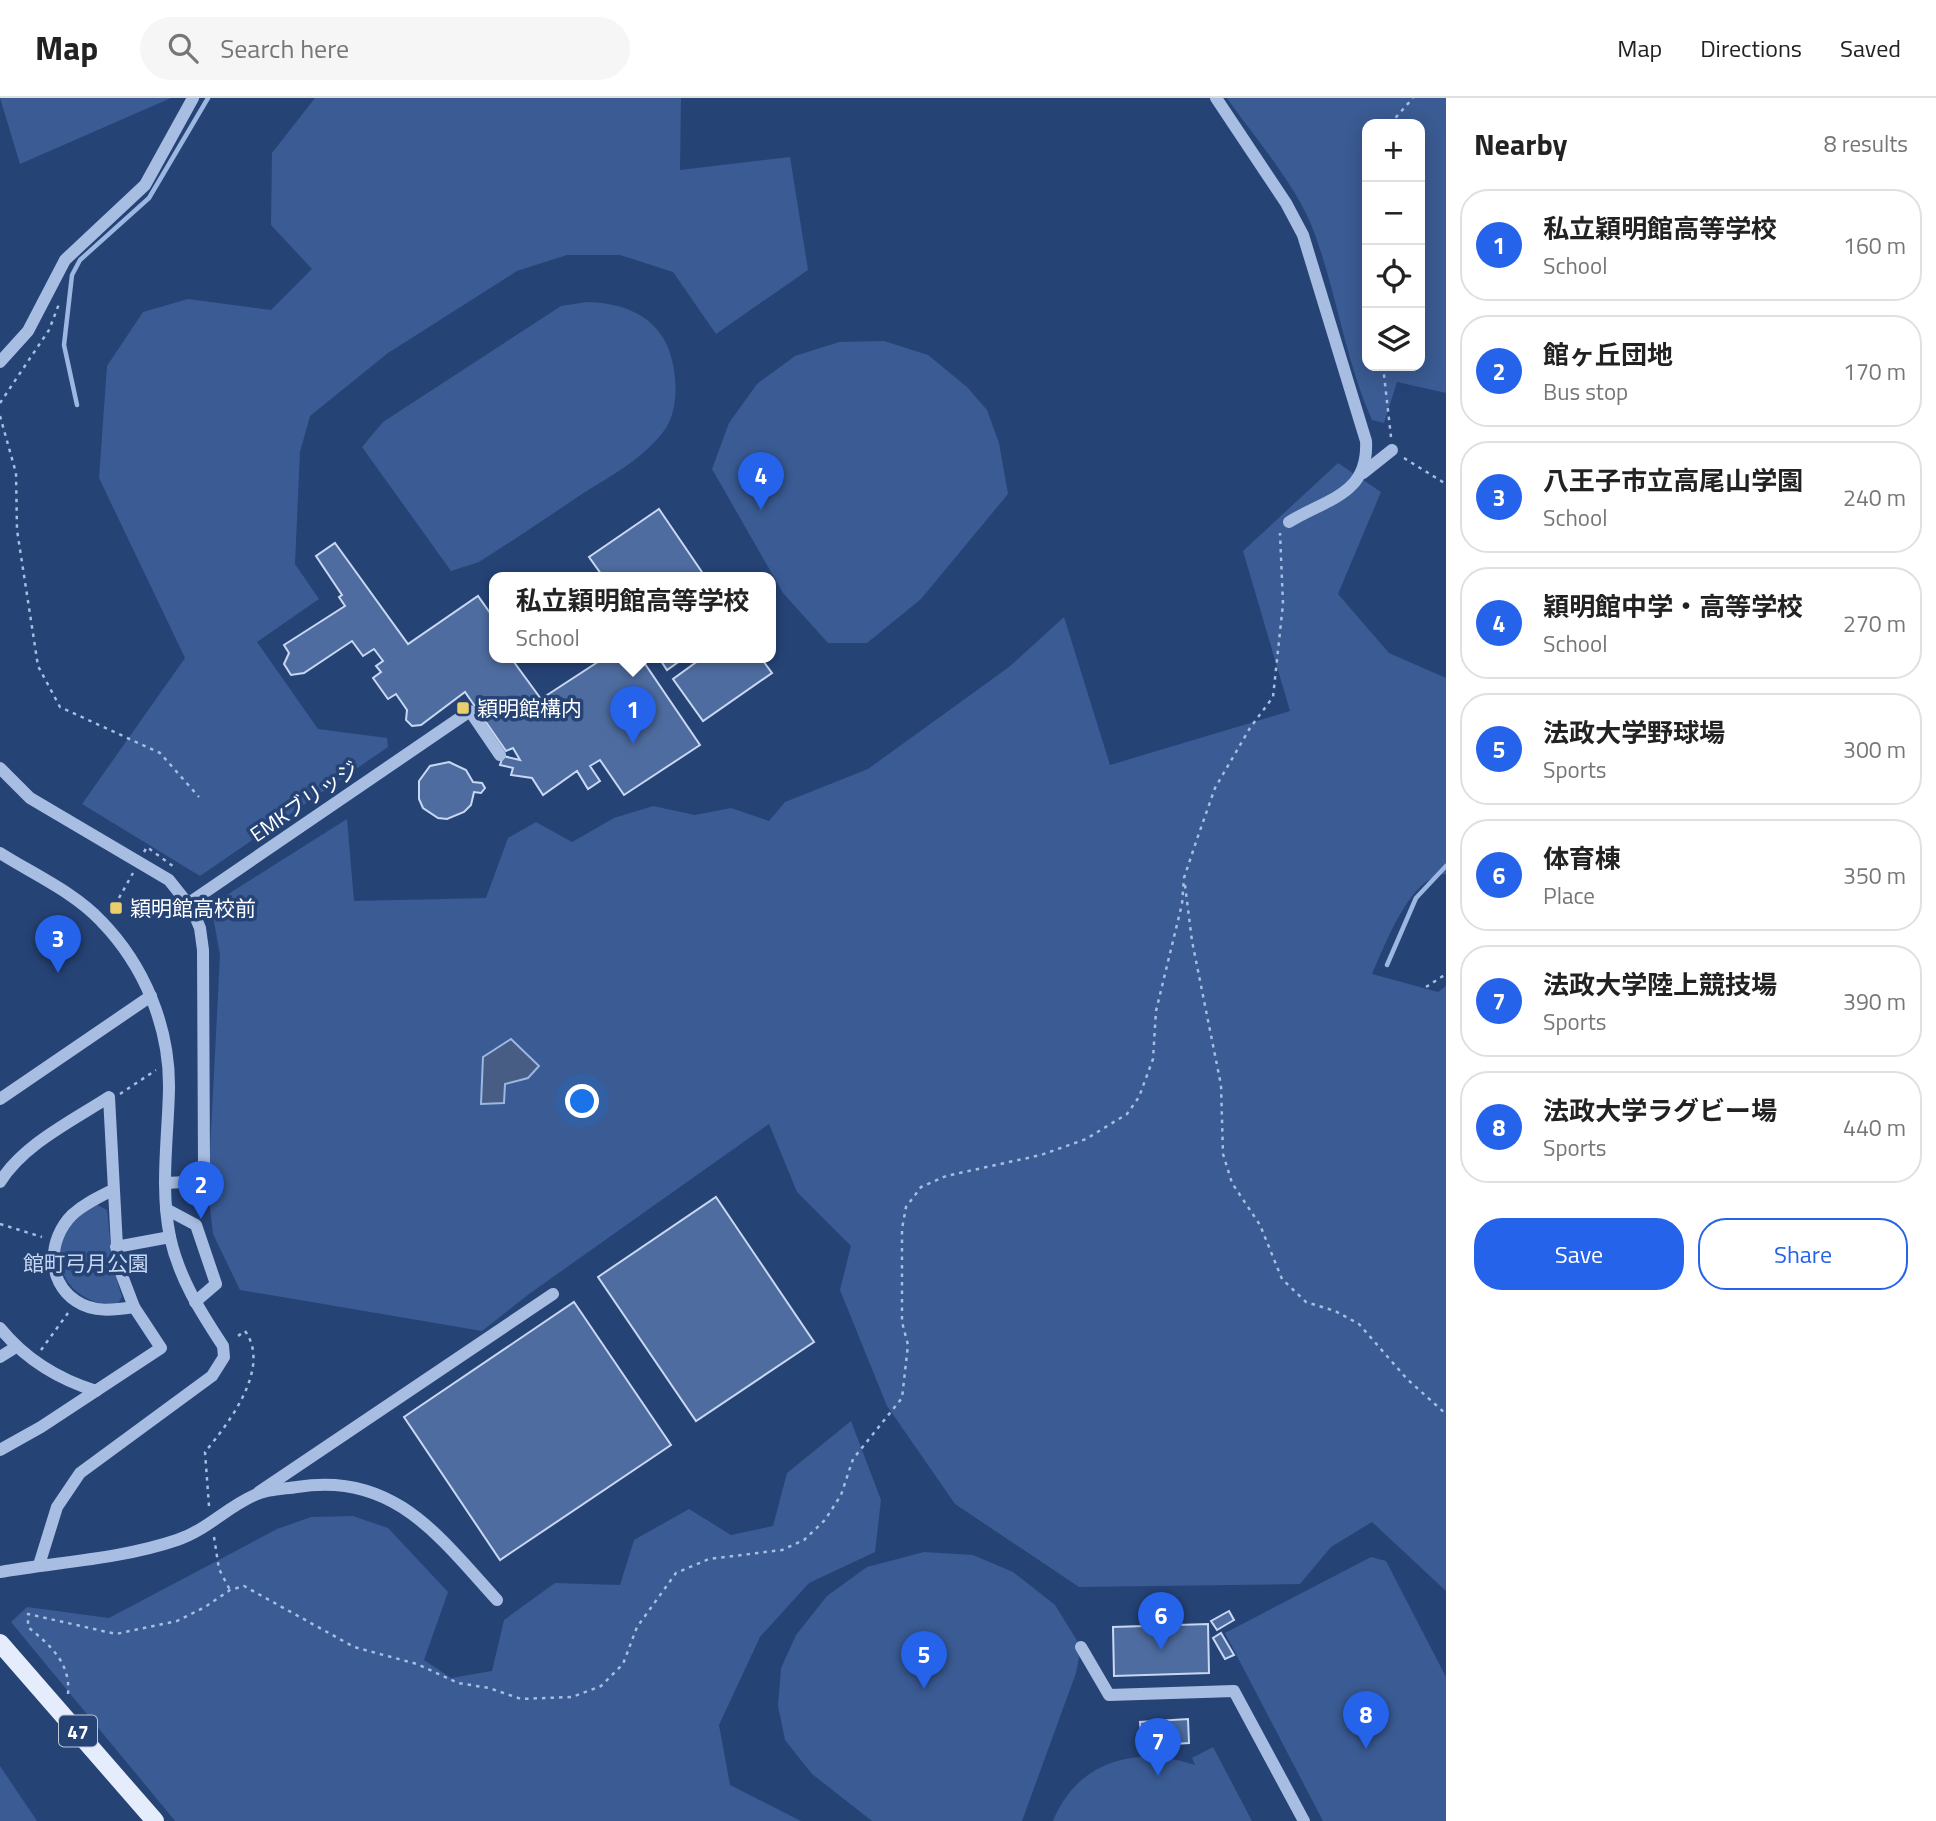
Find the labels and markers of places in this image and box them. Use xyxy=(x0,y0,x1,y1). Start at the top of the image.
pin: 4 xyxy=(738,452,784,510)
pin: 1 xyxy=(610,686,656,744)
place label: 穎明館構内 xyxy=(477,692,582,724)
marker: 穎明館構内 xyxy=(455,700,471,716)
place label: 穎明館高校前 xyxy=(130,892,256,924)
marker: 穎明館高校前 xyxy=(108,900,124,916)
pin: 3 xyxy=(35,915,81,973)
pin: 2 xyxy=(178,1161,224,1219)
pin: 6 xyxy=(1138,1592,1184,1650)
pin: 5 xyxy=(901,1631,947,1689)
pin: 8 xyxy=(1343,1691,1389,1749)
pin: 7 xyxy=(1135,1718,1181,1776)

